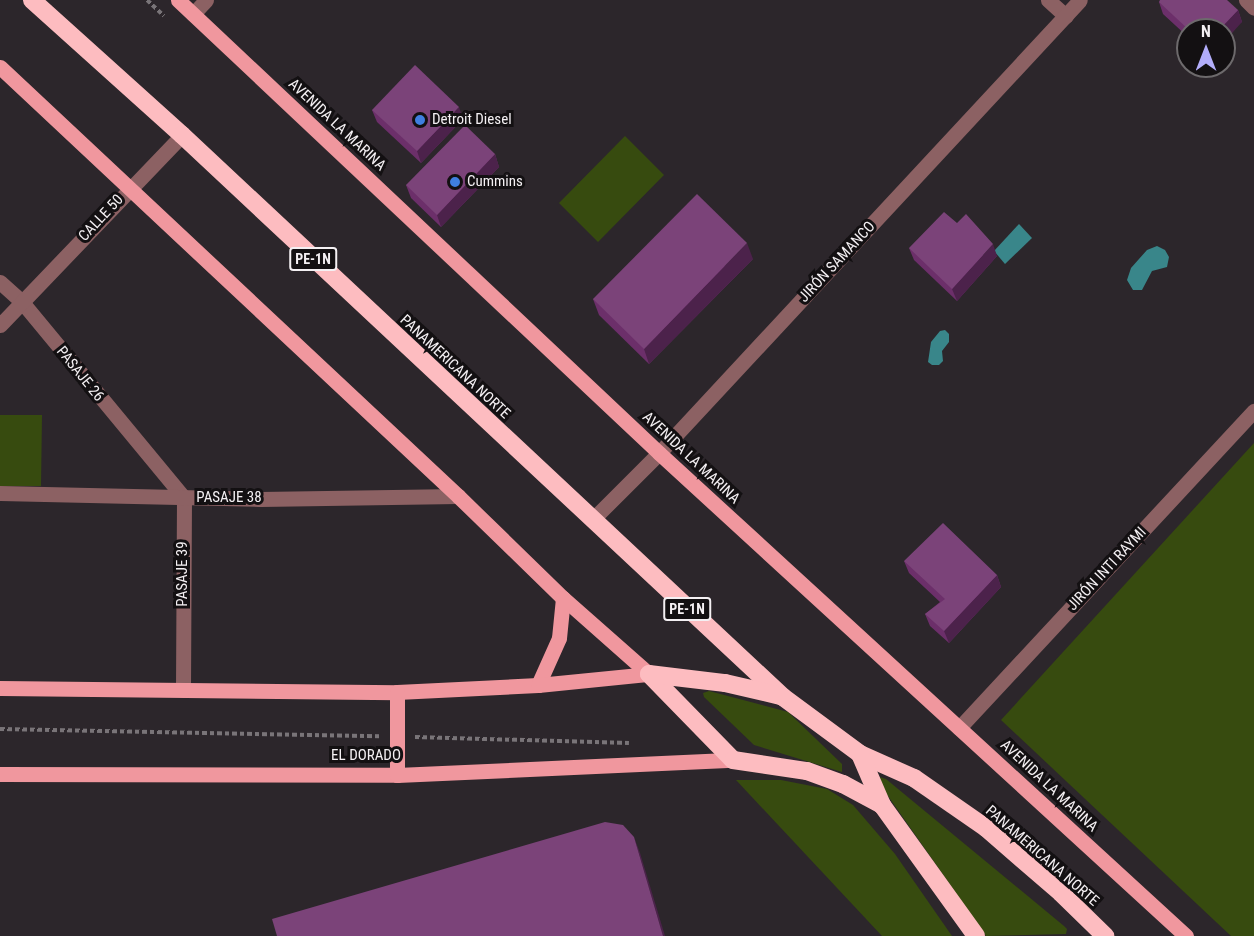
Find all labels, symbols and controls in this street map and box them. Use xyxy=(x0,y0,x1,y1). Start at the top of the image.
north arrow xyxy=(1176,18,1236,78)
text: N xyxy=(1201,22,1211,41)
street label: AVENIDA LA MARINA xyxy=(285,75,389,175)
place label: Detroit Diesel xyxy=(432,111,512,129)
marker: Detroit Diesel xyxy=(413,113,427,127)
place label: Cummins xyxy=(467,173,523,191)
marker: Cummins xyxy=(448,175,462,189)
street label: CALLE 50 xyxy=(75,191,127,245)
street label: JIRÓN SAMANCO xyxy=(795,218,879,306)
road number: PE-1N xyxy=(289,248,337,270)
street label: PANAMERICANA NORTE xyxy=(396,311,514,423)
street label: PASAJE 26 xyxy=(52,343,108,405)
street label: AVENIDA LA MARINA xyxy=(639,408,743,508)
street label: PASAJE 38 xyxy=(196,489,262,507)
street label: JIRÓN INTI RAYMI xyxy=(1064,524,1150,614)
street label: PASAJE 39 xyxy=(174,541,192,607)
road number: PE-1N xyxy=(663,598,711,620)
street label: AVENIDA LA MARINA xyxy=(997,736,1101,836)
street label: EL DORADO xyxy=(331,747,401,765)
street label: PANAMERICANA NORTE xyxy=(982,802,1102,910)

